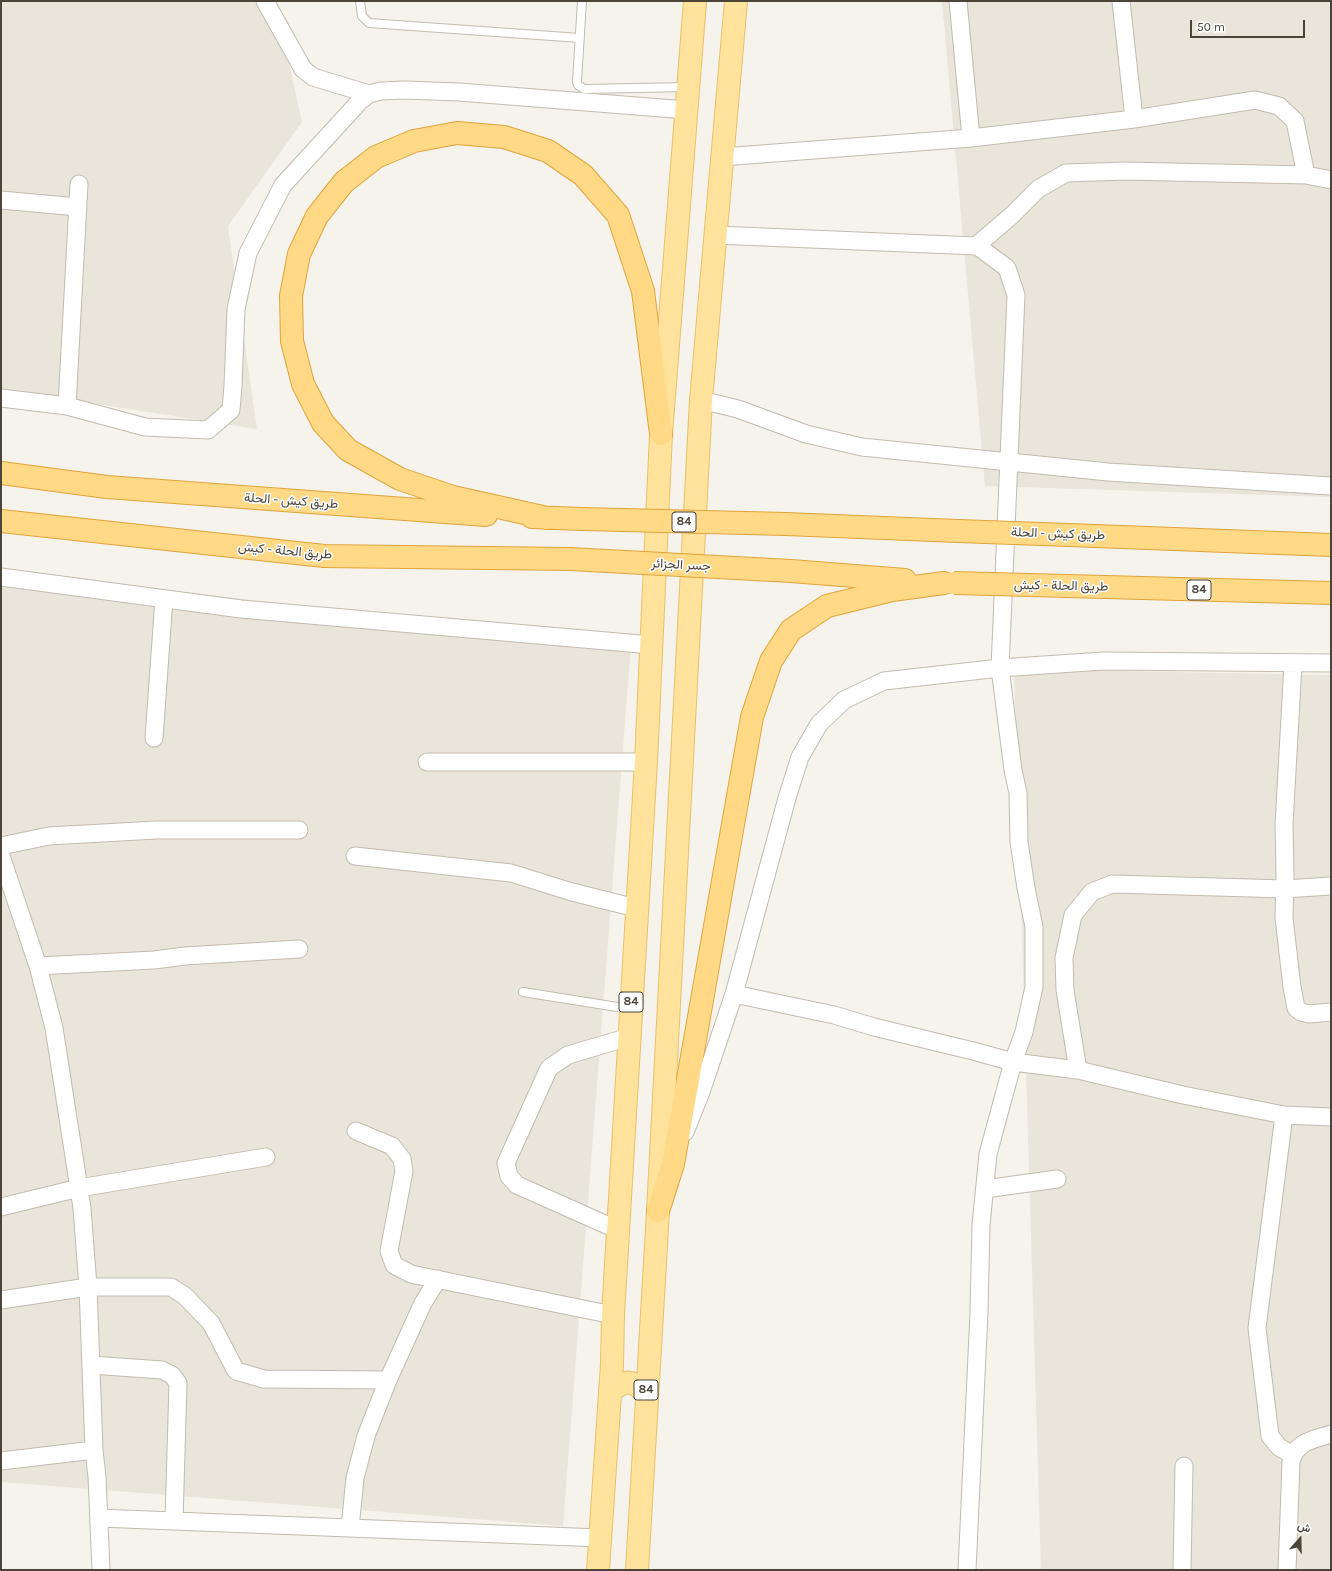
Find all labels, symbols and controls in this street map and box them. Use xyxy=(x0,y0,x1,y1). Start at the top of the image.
scale bar xyxy=(1192,12,1307,38)
text: 50 m xyxy=(1197,20,1225,34)
street label: طريق كيش - الحلة xyxy=(243,490,339,512)
road number: 84 xyxy=(672,512,696,532)
street label: طريق كيش - الحلة xyxy=(1011,525,1105,543)
street label: طريق الحلة - كيش xyxy=(237,539,333,563)
street label: جسر الجزائر xyxy=(651,556,711,574)
street label: طريق الحلة - كيش xyxy=(1014,577,1108,595)
road number: 84 xyxy=(1187,580,1211,600)
road number: 84 xyxy=(619,992,643,1012)
road number: 84 xyxy=(634,1380,658,1400)
north arrow xyxy=(1280,1519,1320,1559)
text: ش xyxy=(1296,1519,1313,1536)

